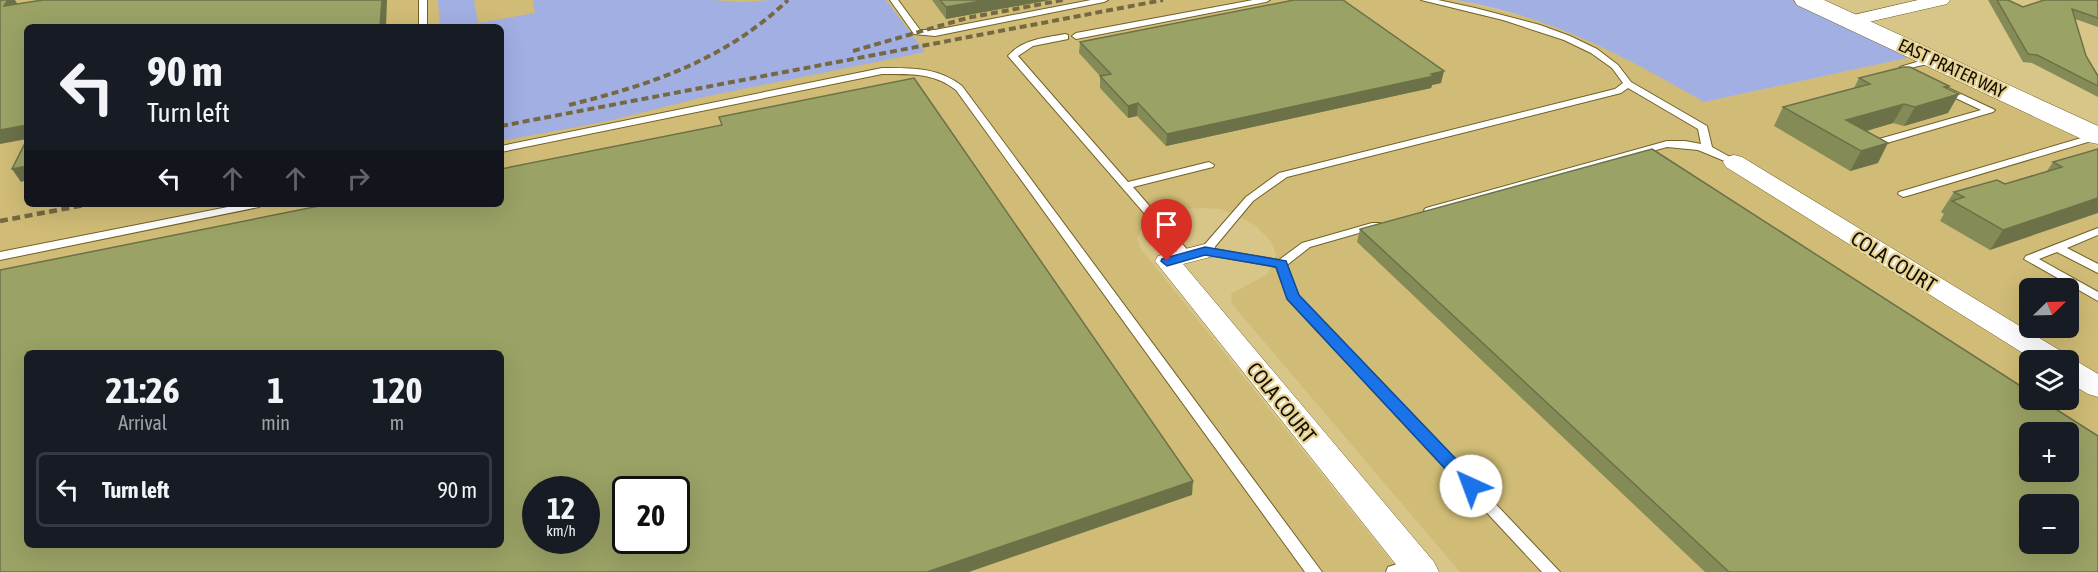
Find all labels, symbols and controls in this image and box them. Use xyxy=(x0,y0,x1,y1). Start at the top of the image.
street label: EAST PRATER WAY xyxy=(1895,34,2009,102)
text: 90 m xyxy=(147,47,222,95)
icon: left xyxy=(48,48,126,126)
text: Turn left xyxy=(147,97,230,128)
icon: left xyxy=(153,162,186,195)
icon: ahead xyxy=(216,162,249,195)
icon: ahead xyxy=(279,162,312,195)
icon: right xyxy=(342,162,375,195)
pin xyxy=(1141,199,1192,261)
icon: arrive xyxy=(1150,208,1183,241)
street label: COLA COURT xyxy=(1847,225,1941,297)
north arrow xyxy=(2019,278,2079,338)
map controls xyxy=(2019,278,2079,554)
button: layers xyxy=(2019,350,2079,410)
street label: COLA COURT xyxy=(1242,357,1322,447)
text: 21:26 xyxy=(106,369,180,411)
text: 1 xyxy=(267,369,284,411)
text: 120 xyxy=(372,369,422,411)
text: Arrival xyxy=(118,411,167,434)
text: min xyxy=(261,411,290,434)
text: m xyxy=(390,411,404,434)
button: + xyxy=(2019,422,2079,482)
position arrow xyxy=(1439,454,1503,518)
icon: left xyxy=(51,473,84,506)
speed limit sign: 20 xyxy=(612,476,690,554)
text: Turn left xyxy=(102,477,169,503)
text: 90 m xyxy=(437,477,477,503)
text: 12 xyxy=(547,491,575,525)
button: − xyxy=(2019,494,2079,554)
text: km/h xyxy=(546,522,576,539)

